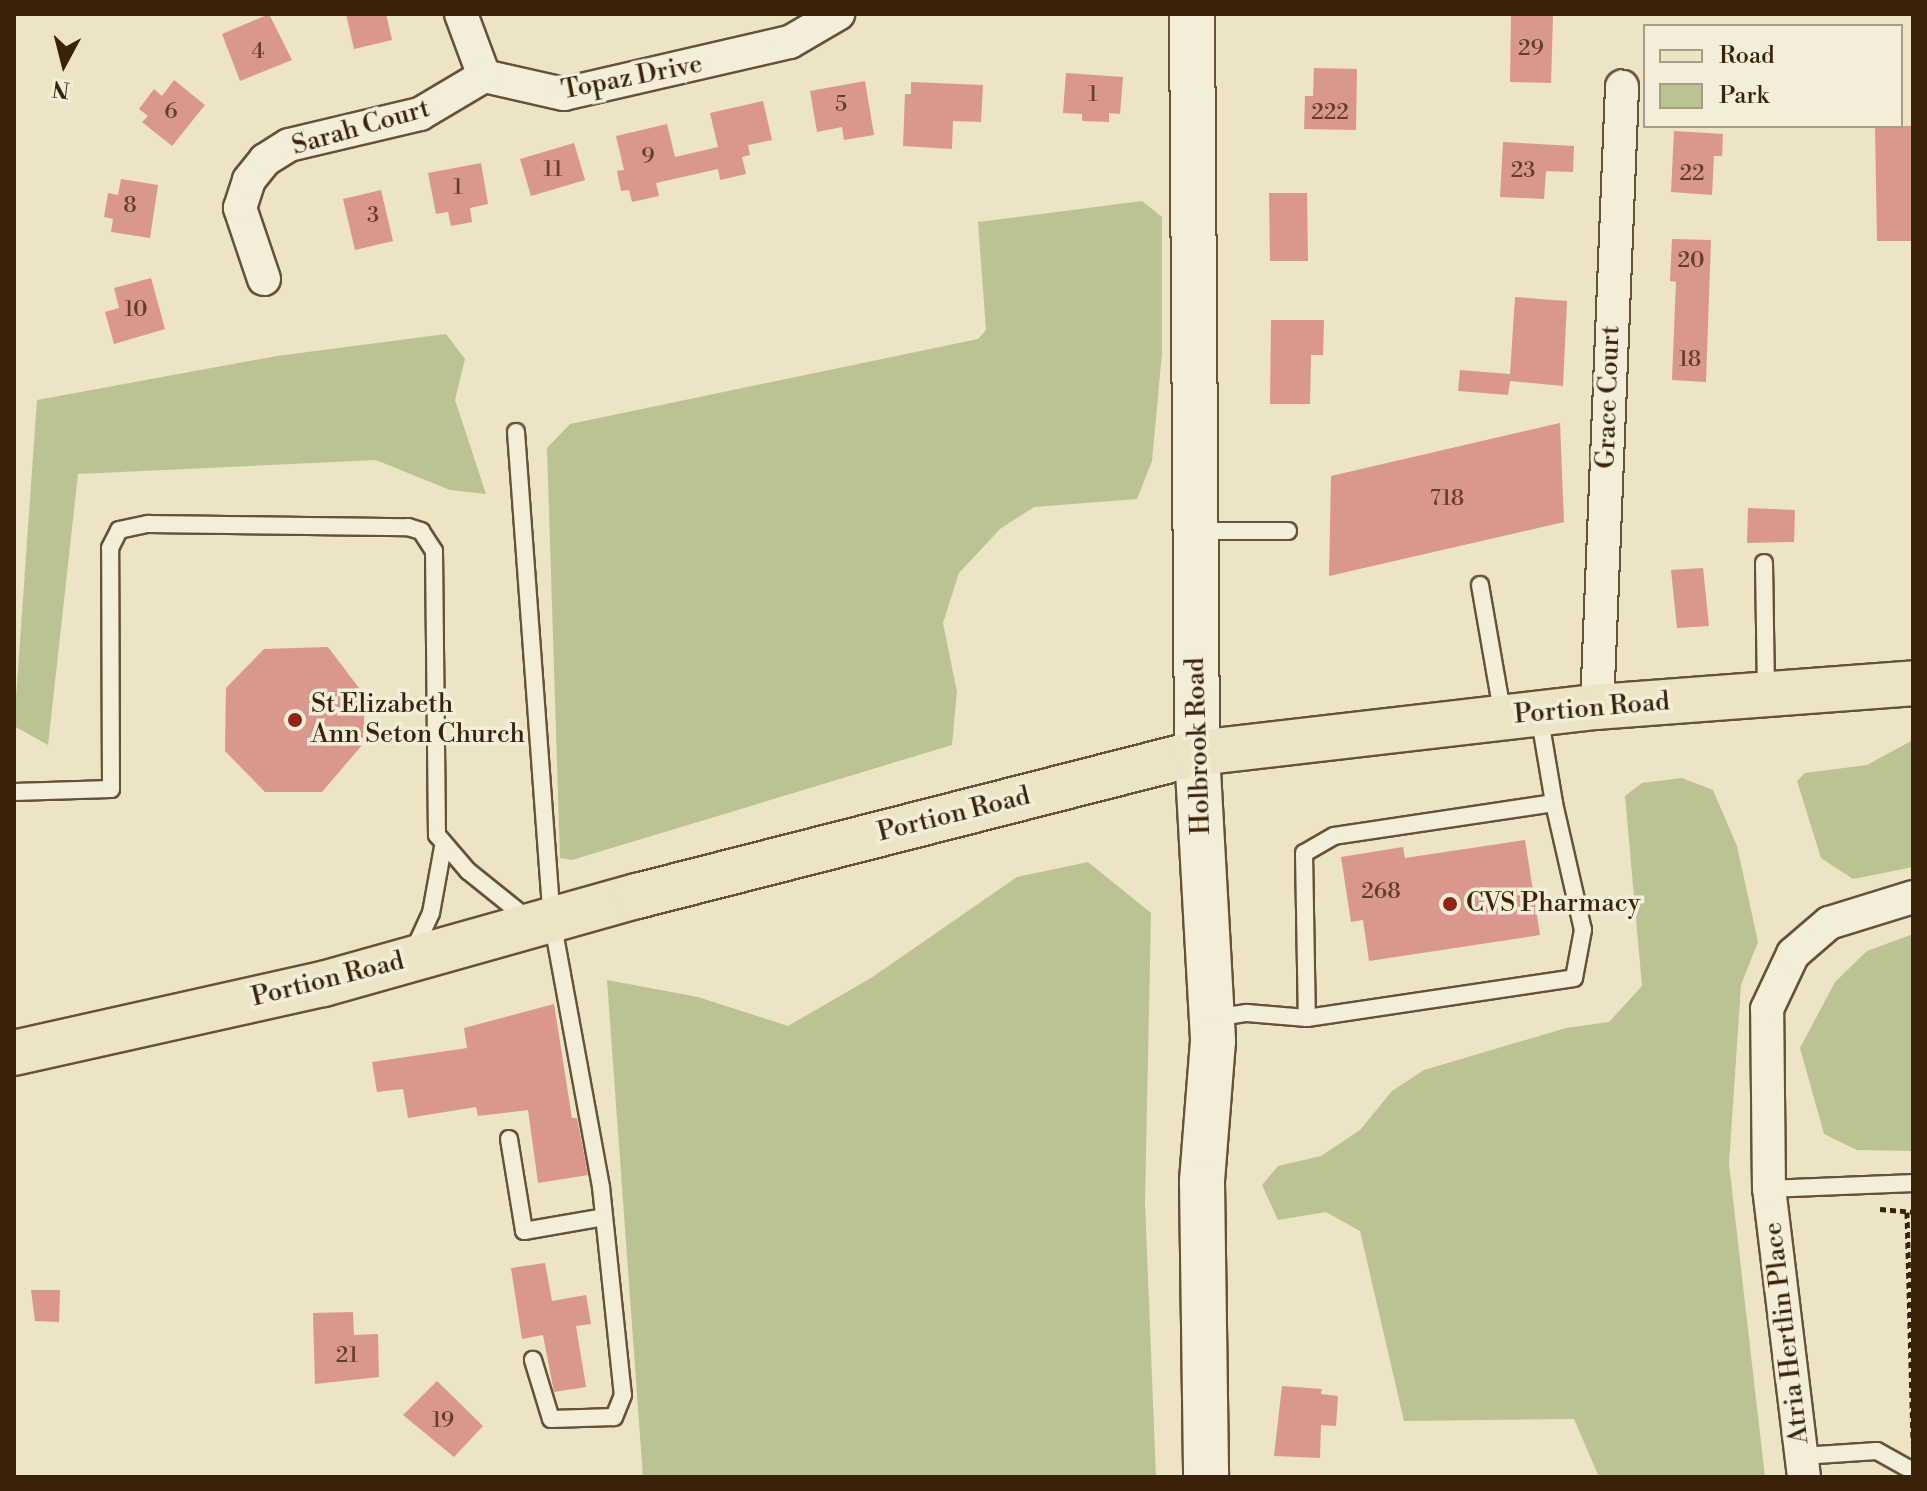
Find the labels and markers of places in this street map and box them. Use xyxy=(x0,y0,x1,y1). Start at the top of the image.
place label: St Elizabeth Ann Seton Church xyxy=(311,689,525,750)
marker: St Elizabeth Ann Seton Church xyxy=(286,711,304,729)
place label: CVS Pharmacy xyxy=(1466,888,1640,920)
marker: CVS Pharmacy xyxy=(1441,895,1459,913)

